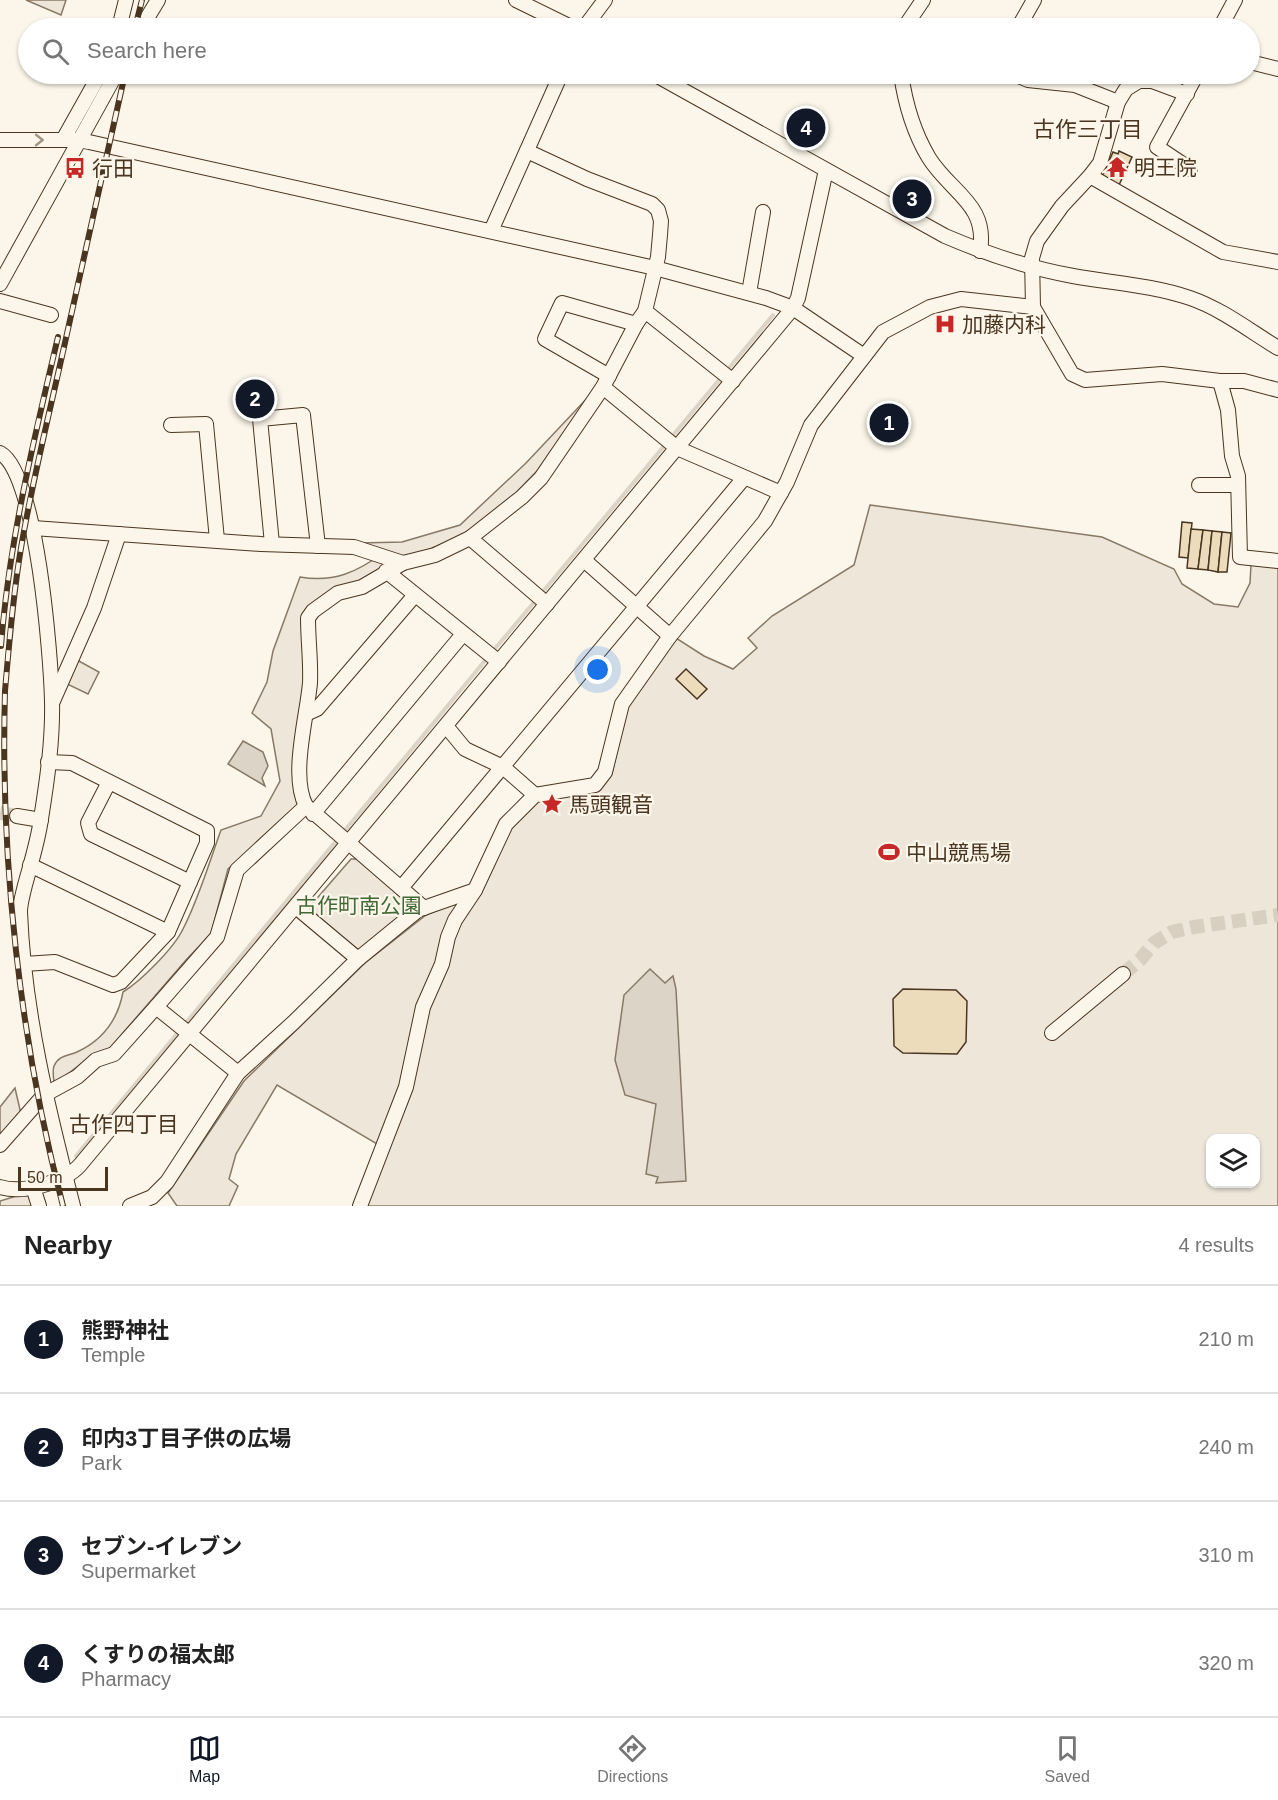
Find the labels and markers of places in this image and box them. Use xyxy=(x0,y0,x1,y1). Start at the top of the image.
pin: 4 xyxy=(786,106,826,150)
temple icon: 明王院 xyxy=(1105,155,1129,179)
bus stop icon: 行田 xyxy=(63,156,87,180)
place label: 明王院 xyxy=(1134,156,1197,179)
place label: 行田 xyxy=(92,157,134,180)
pin: 3 xyxy=(892,176,932,222)
hospital icon: 加藤内科 xyxy=(933,312,957,336)
place label: 加藤内科 xyxy=(962,313,1046,336)
pin: 2 xyxy=(236,376,274,422)
pin: 1 xyxy=(870,400,908,446)
place icon: 馬頭観音 xyxy=(540,792,564,816)
place label: 馬頭観音 xyxy=(569,793,653,816)
sports icon: 中山競馬場 xyxy=(877,840,901,864)
place label: 中山競馬場 xyxy=(906,841,1011,864)

